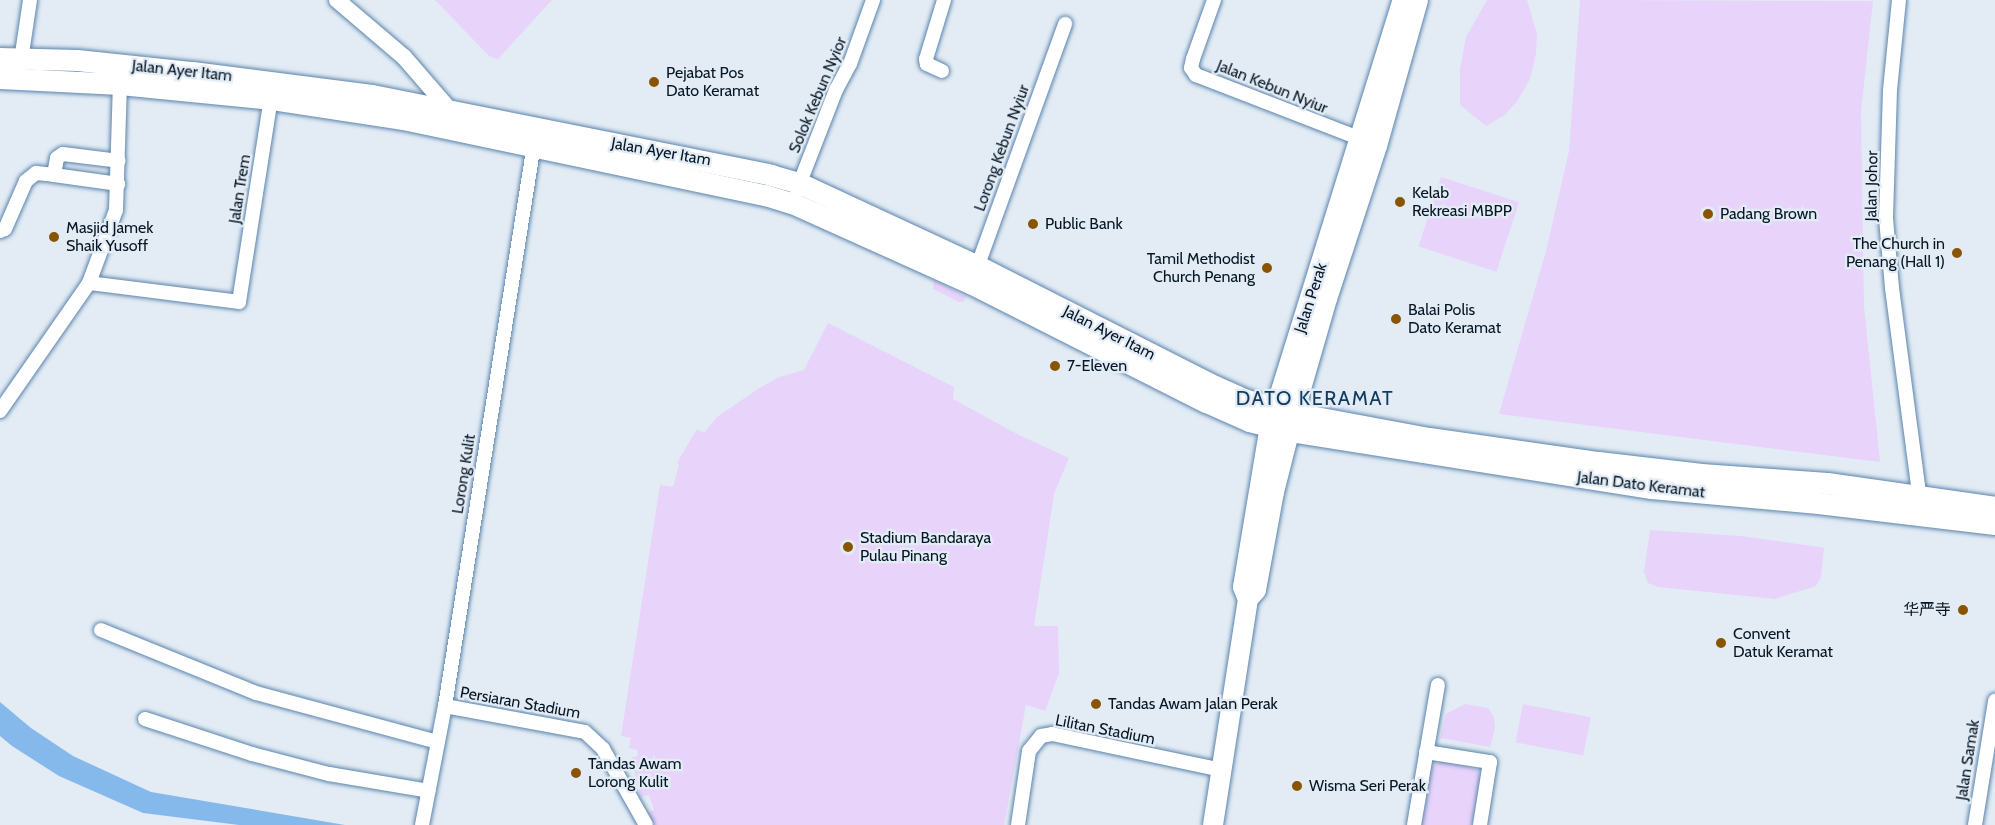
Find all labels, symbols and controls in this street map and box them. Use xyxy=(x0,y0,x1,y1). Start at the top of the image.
street label: Solok Kebun Nyior xyxy=(785,34,851,156)
street label: Jalan Ayer Itam xyxy=(131,56,233,86)
street label: Jalan Kebun Nyiur xyxy=(1214,56,1330,118)
place label: Pejabat Pos Dato Keramat xyxy=(666,63,759,101)
marker: Pejabat Pos Dato Keramat xyxy=(647,75,661,89)
street label: Lorong Kebun Nyiur xyxy=(970,82,1034,214)
street label: Jalan Ayer Itam xyxy=(610,134,712,170)
street label: Jalan Johor xyxy=(1862,150,1882,222)
street label: Jalan Trem xyxy=(225,153,255,225)
place label: Kelab Rekreasi MBPP xyxy=(1412,183,1512,221)
marker: Kelab Rekreasi MBPP xyxy=(1393,195,1407,209)
place label: Padang Brown xyxy=(1720,204,1817,224)
marker: Padang Brown xyxy=(1701,207,1715,221)
place label: Public Bank xyxy=(1045,214,1123,234)
marker: Public Bank xyxy=(1026,217,1040,231)
place label: Masjid Jamek Shaik Yusoff xyxy=(66,218,153,256)
marker: Masjid Jamek Shaik Yusoff xyxy=(47,230,61,244)
place label: The Church in Penang (Hall 1) xyxy=(1846,234,1945,272)
marker: The Church in Penang (Hall 1) xyxy=(1950,246,1964,260)
place label: Tamil Methodist Church Penang xyxy=(1147,249,1255,287)
marker: Tamil Methodist Church Penang xyxy=(1260,261,1274,275)
street label: Jalan Perak xyxy=(1291,261,1331,335)
place label: Balai Polis Dato Keramat xyxy=(1408,300,1501,338)
street label: Jalan Ayer Itam xyxy=(1060,302,1158,364)
marker: Balai Polis Dato Keramat xyxy=(1389,312,1403,326)
place label: 7-Eleven xyxy=(1067,356,1127,376)
marker: 7-Eleven xyxy=(1048,359,1062,373)
district label: DATO KERAMAT xyxy=(1236,386,1394,410)
street label: Lorong Kulit xyxy=(448,433,480,515)
street label: Jalan Dato Keramat xyxy=(1576,468,1706,502)
place label: Stadium Bandaraya Pulau Pinang xyxy=(860,528,991,566)
marker: Stadium Bandaraya Pulau Pinang xyxy=(841,540,855,554)
place label: 华严寺 xyxy=(1903,600,1951,620)
marker: 华严寺 xyxy=(1956,603,1970,617)
place label: Convent Datuk Keramat xyxy=(1733,624,1833,662)
marker: Convent Datuk Keramat xyxy=(1714,636,1728,650)
street label: Persiaran Stadium xyxy=(458,683,582,723)
place label: Tandas Awam Jalan Perak xyxy=(1108,694,1278,714)
marker: Tandas Awam Jalan Perak xyxy=(1089,697,1103,711)
street label: Lilitan Stadium xyxy=(1054,711,1156,749)
street label: Jalan Samak xyxy=(1952,718,1984,802)
place label: Tandas Awam Lorong Kulit xyxy=(588,754,682,792)
marker: Tandas Awam Lorong Kulit xyxy=(569,766,583,780)
place label: Wisma Seri Perak xyxy=(1309,776,1426,796)
marker: Wisma Seri Perak xyxy=(1290,779,1304,793)

